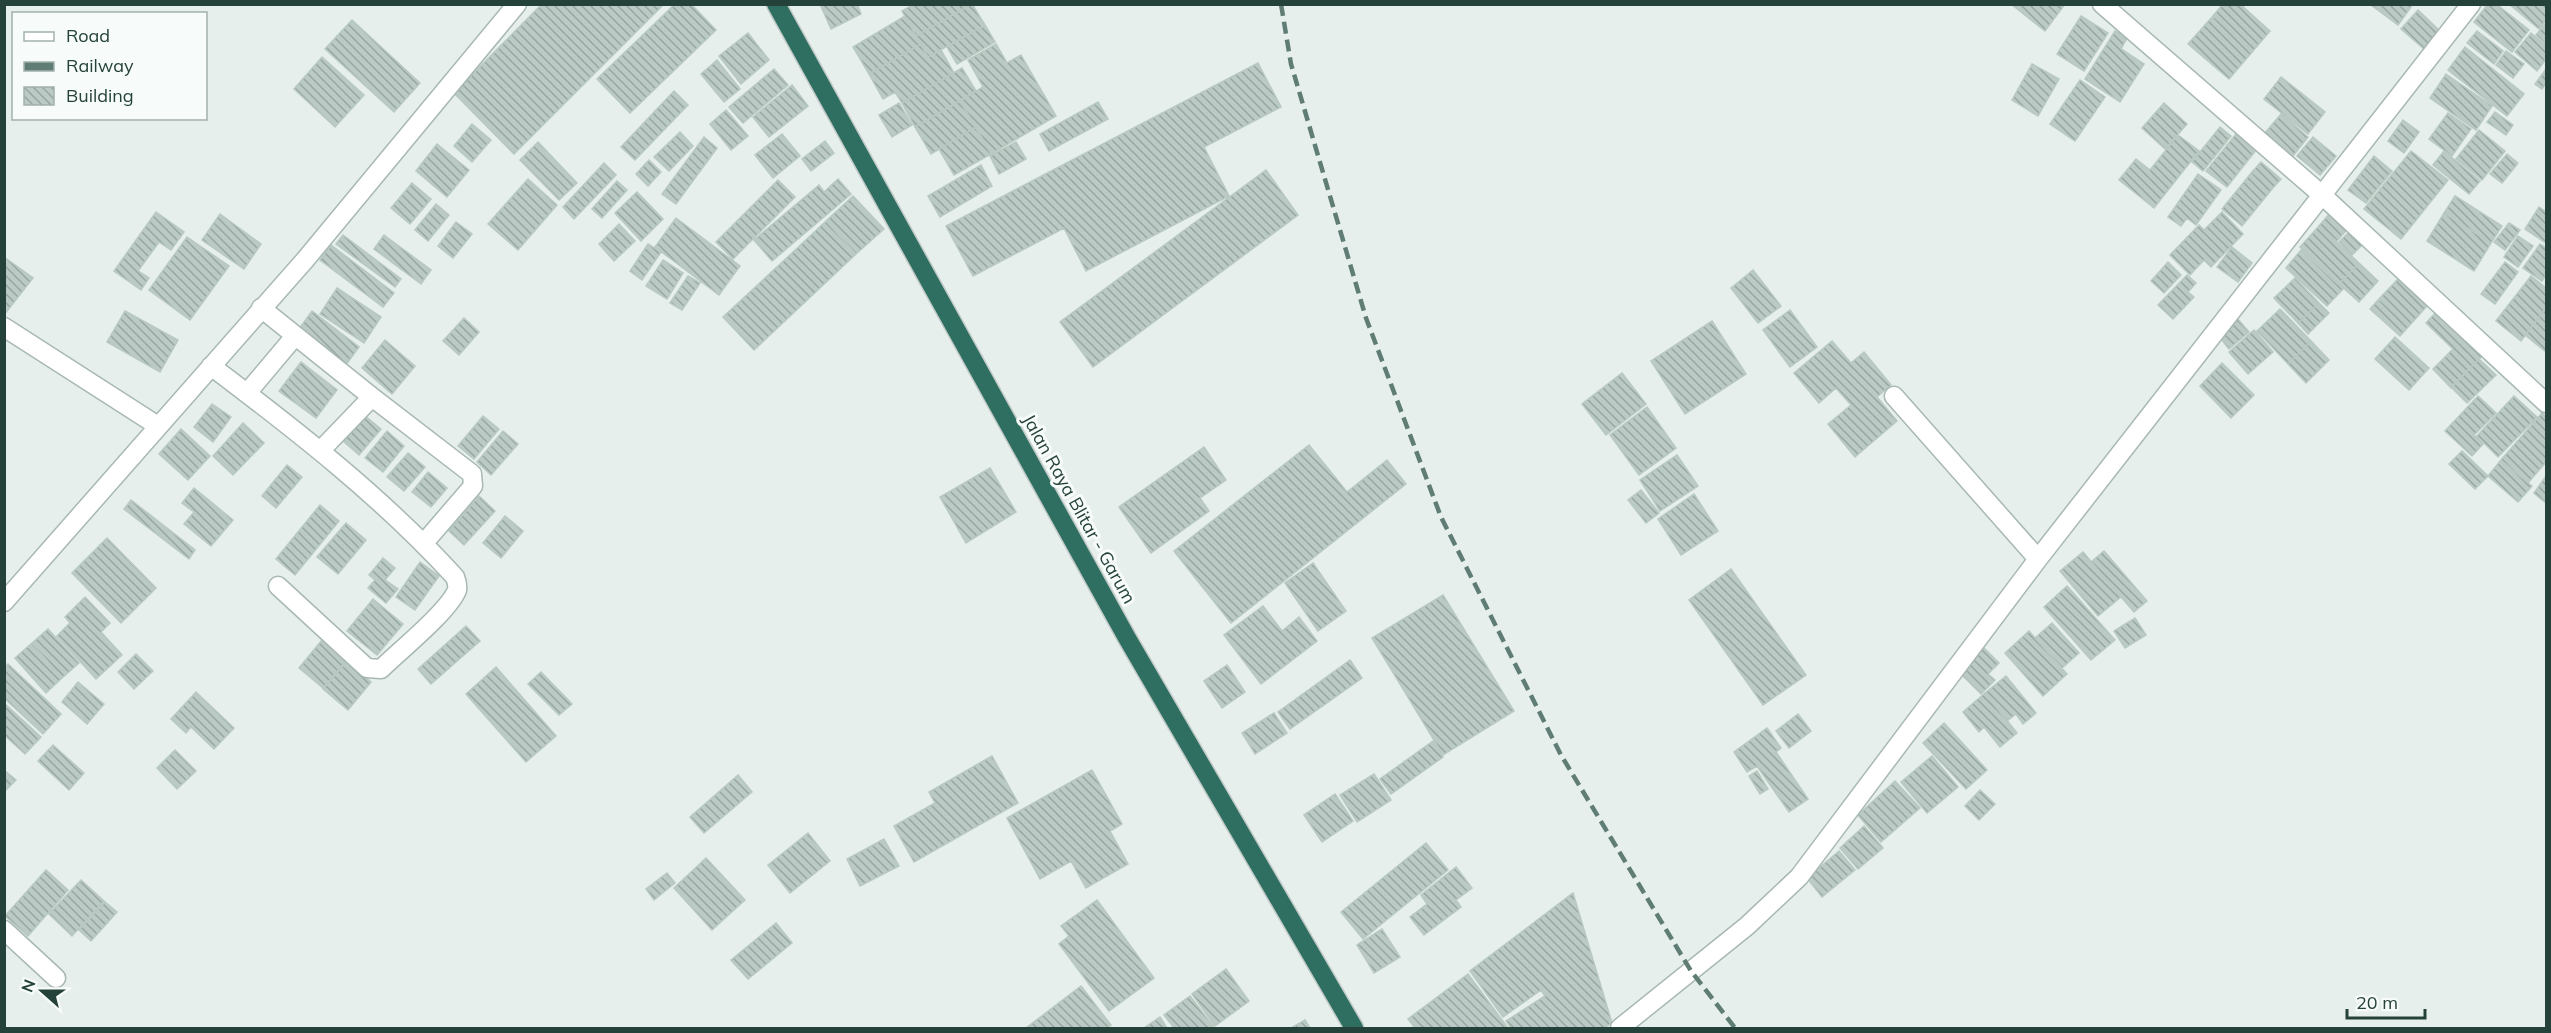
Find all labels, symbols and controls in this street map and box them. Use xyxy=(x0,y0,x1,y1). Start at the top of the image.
legend xyxy=(12,12,207,120)
text: Road xyxy=(66,24,110,47)
text: Railway xyxy=(66,54,134,77)
text: Building xyxy=(66,84,134,107)
street label: Jalan Raya Blitar - Garum xyxy=(1018,410,1141,608)
north arrow xyxy=(12,961,72,1021)
text: N xyxy=(16,976,39,995)
scale bar xyxy=(2347,982,2425,1020)
text: 20 m xyxy=(2356,991,2398,1014)

